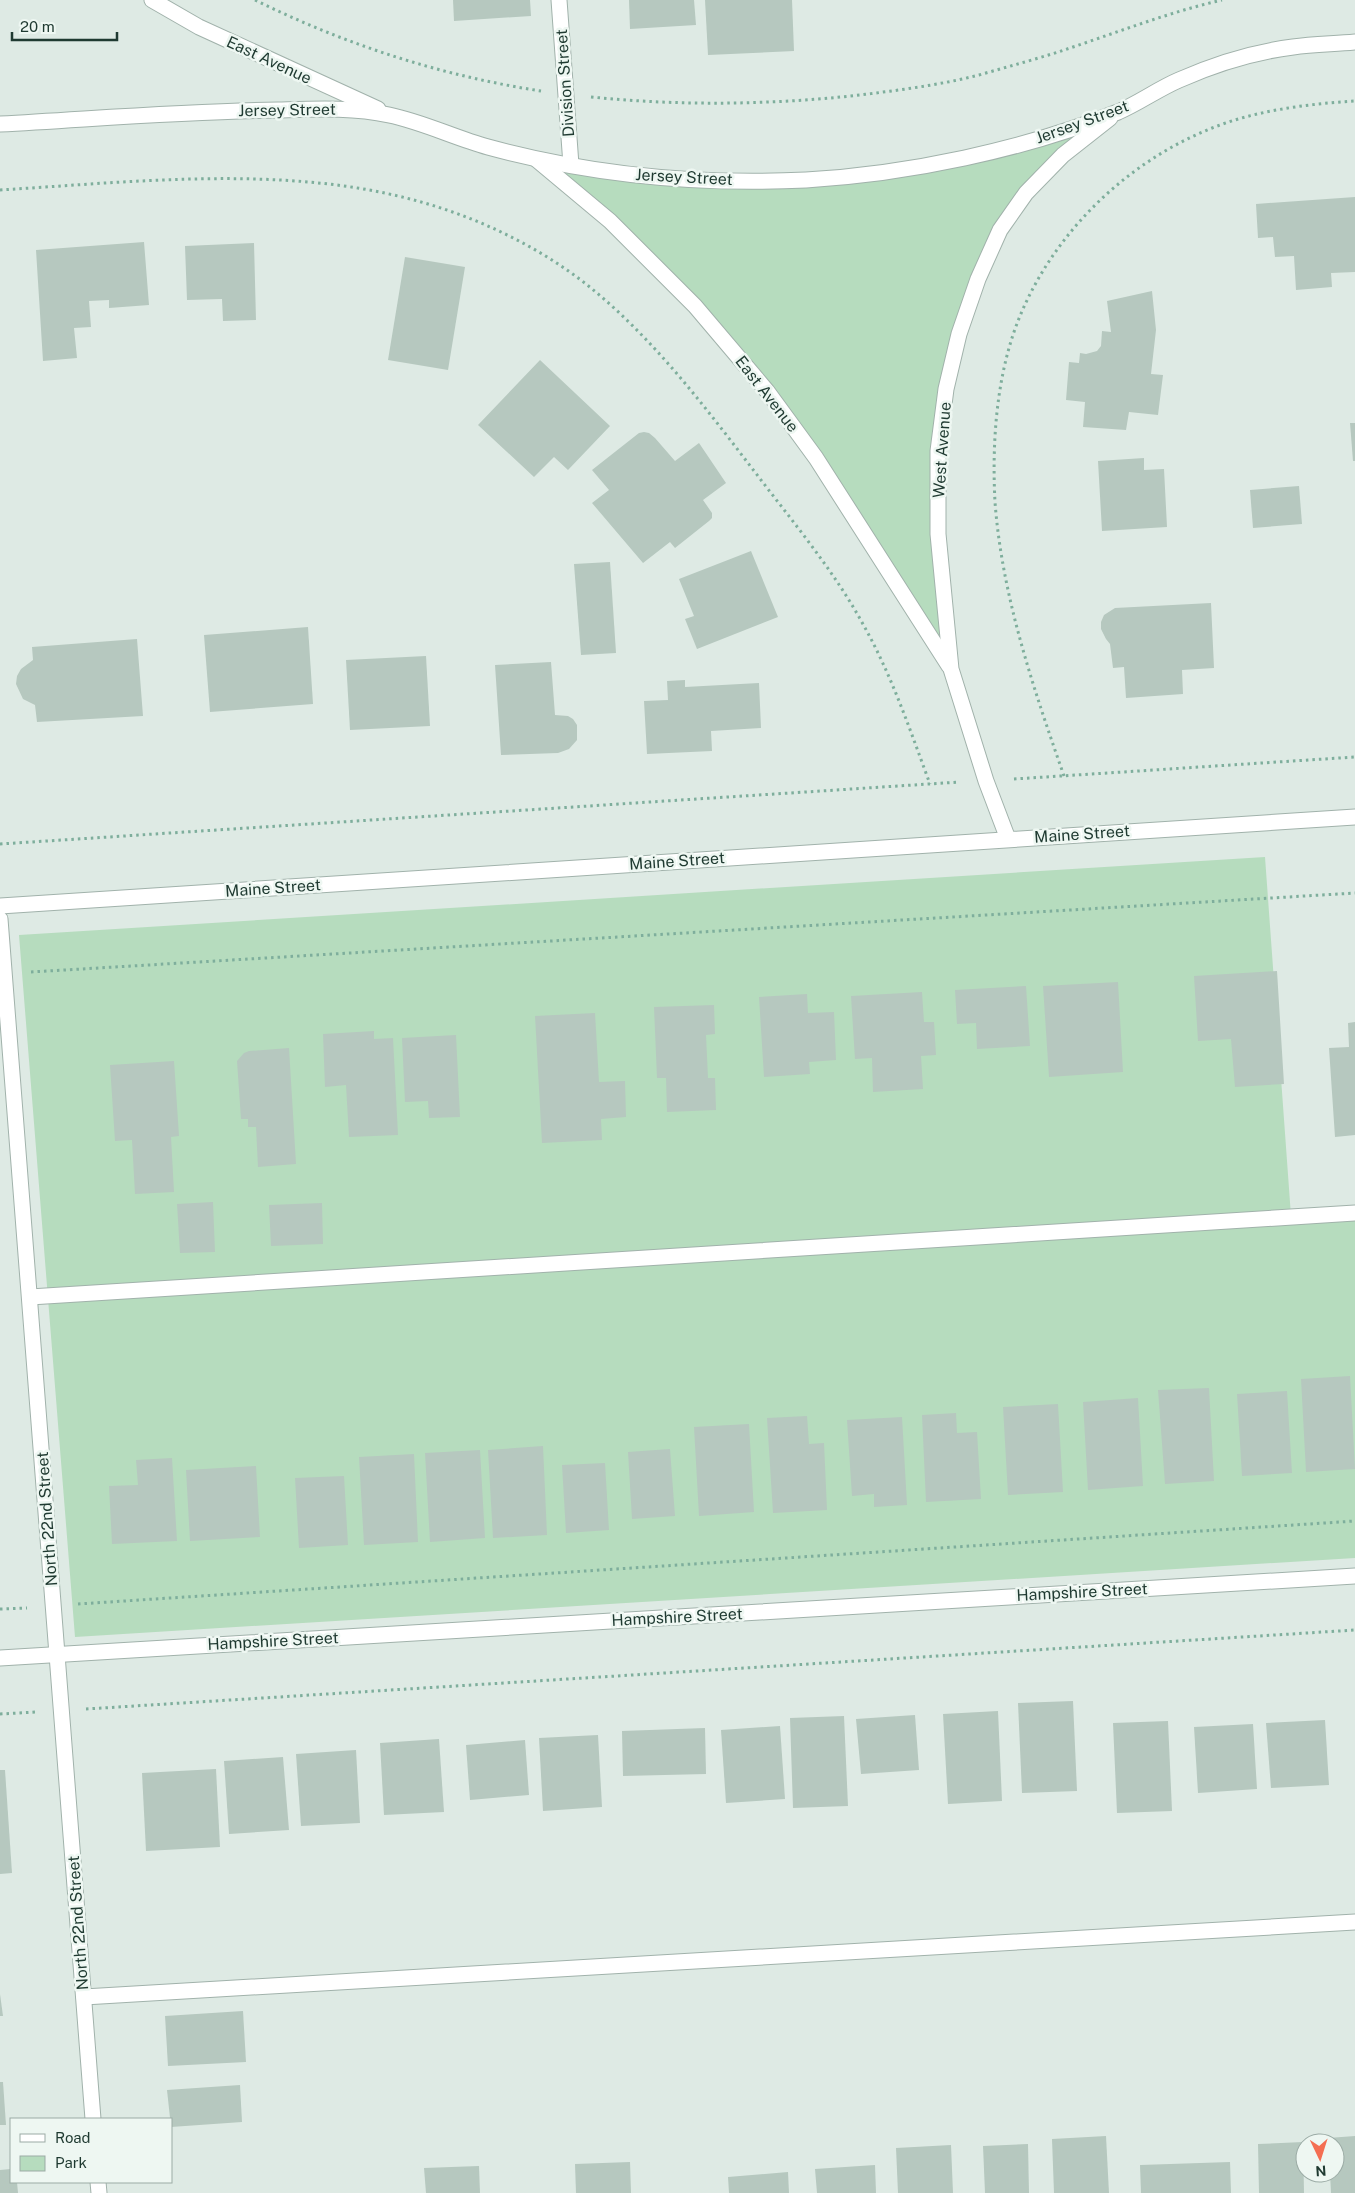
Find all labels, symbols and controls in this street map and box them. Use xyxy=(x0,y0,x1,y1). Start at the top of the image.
scale bar xyxy=(12,10,118,42)
text: 20 m xyxy=(20,18,55,35)
street label: Division Street xyxy=(552,28,578,138)
street label: East Avenue xyxy=(223,32,315,88)
street label: Jersey Street xyxy=(1033,96,1131,148)
street label: Jersey Street xyxy=(238,100,336,120)
street label: Jersey Street xyxy=(635,165,733,189)
street label: East Avenue xyxy=(731,352,803,436)
street label: West Avenue xyxy=(929,401,955,499)
street label: Maine Street xyxy=(1034,821,1130,847)
street label: Maine Street xyxy=(629,848,725,874)
street label: Maine Street xyxy=(225,875,321,901)
street label: North 22nd Street xyxy=(33,1451,61,1587)
street label: Hampshire Street xyxy=(1016,1579,1148,1605)
street label: Hampshire Street xyxy=(611,1604,743,1630)
street label: Hampshire Street xyxy=(207,1628,339,1654)
street label: North 22nd Street xyxy=(64,1855,92,1991)
legend xyxy=(10,2118,172,2183)
text: Road xyxy=(55,2129,91,2146)
north arrow xyxy=(1295,2133,1345,2183)
text: Park xyxy=(55,2154,87,2171)
text: N xyxy=(1315,2163,1327,2179)

